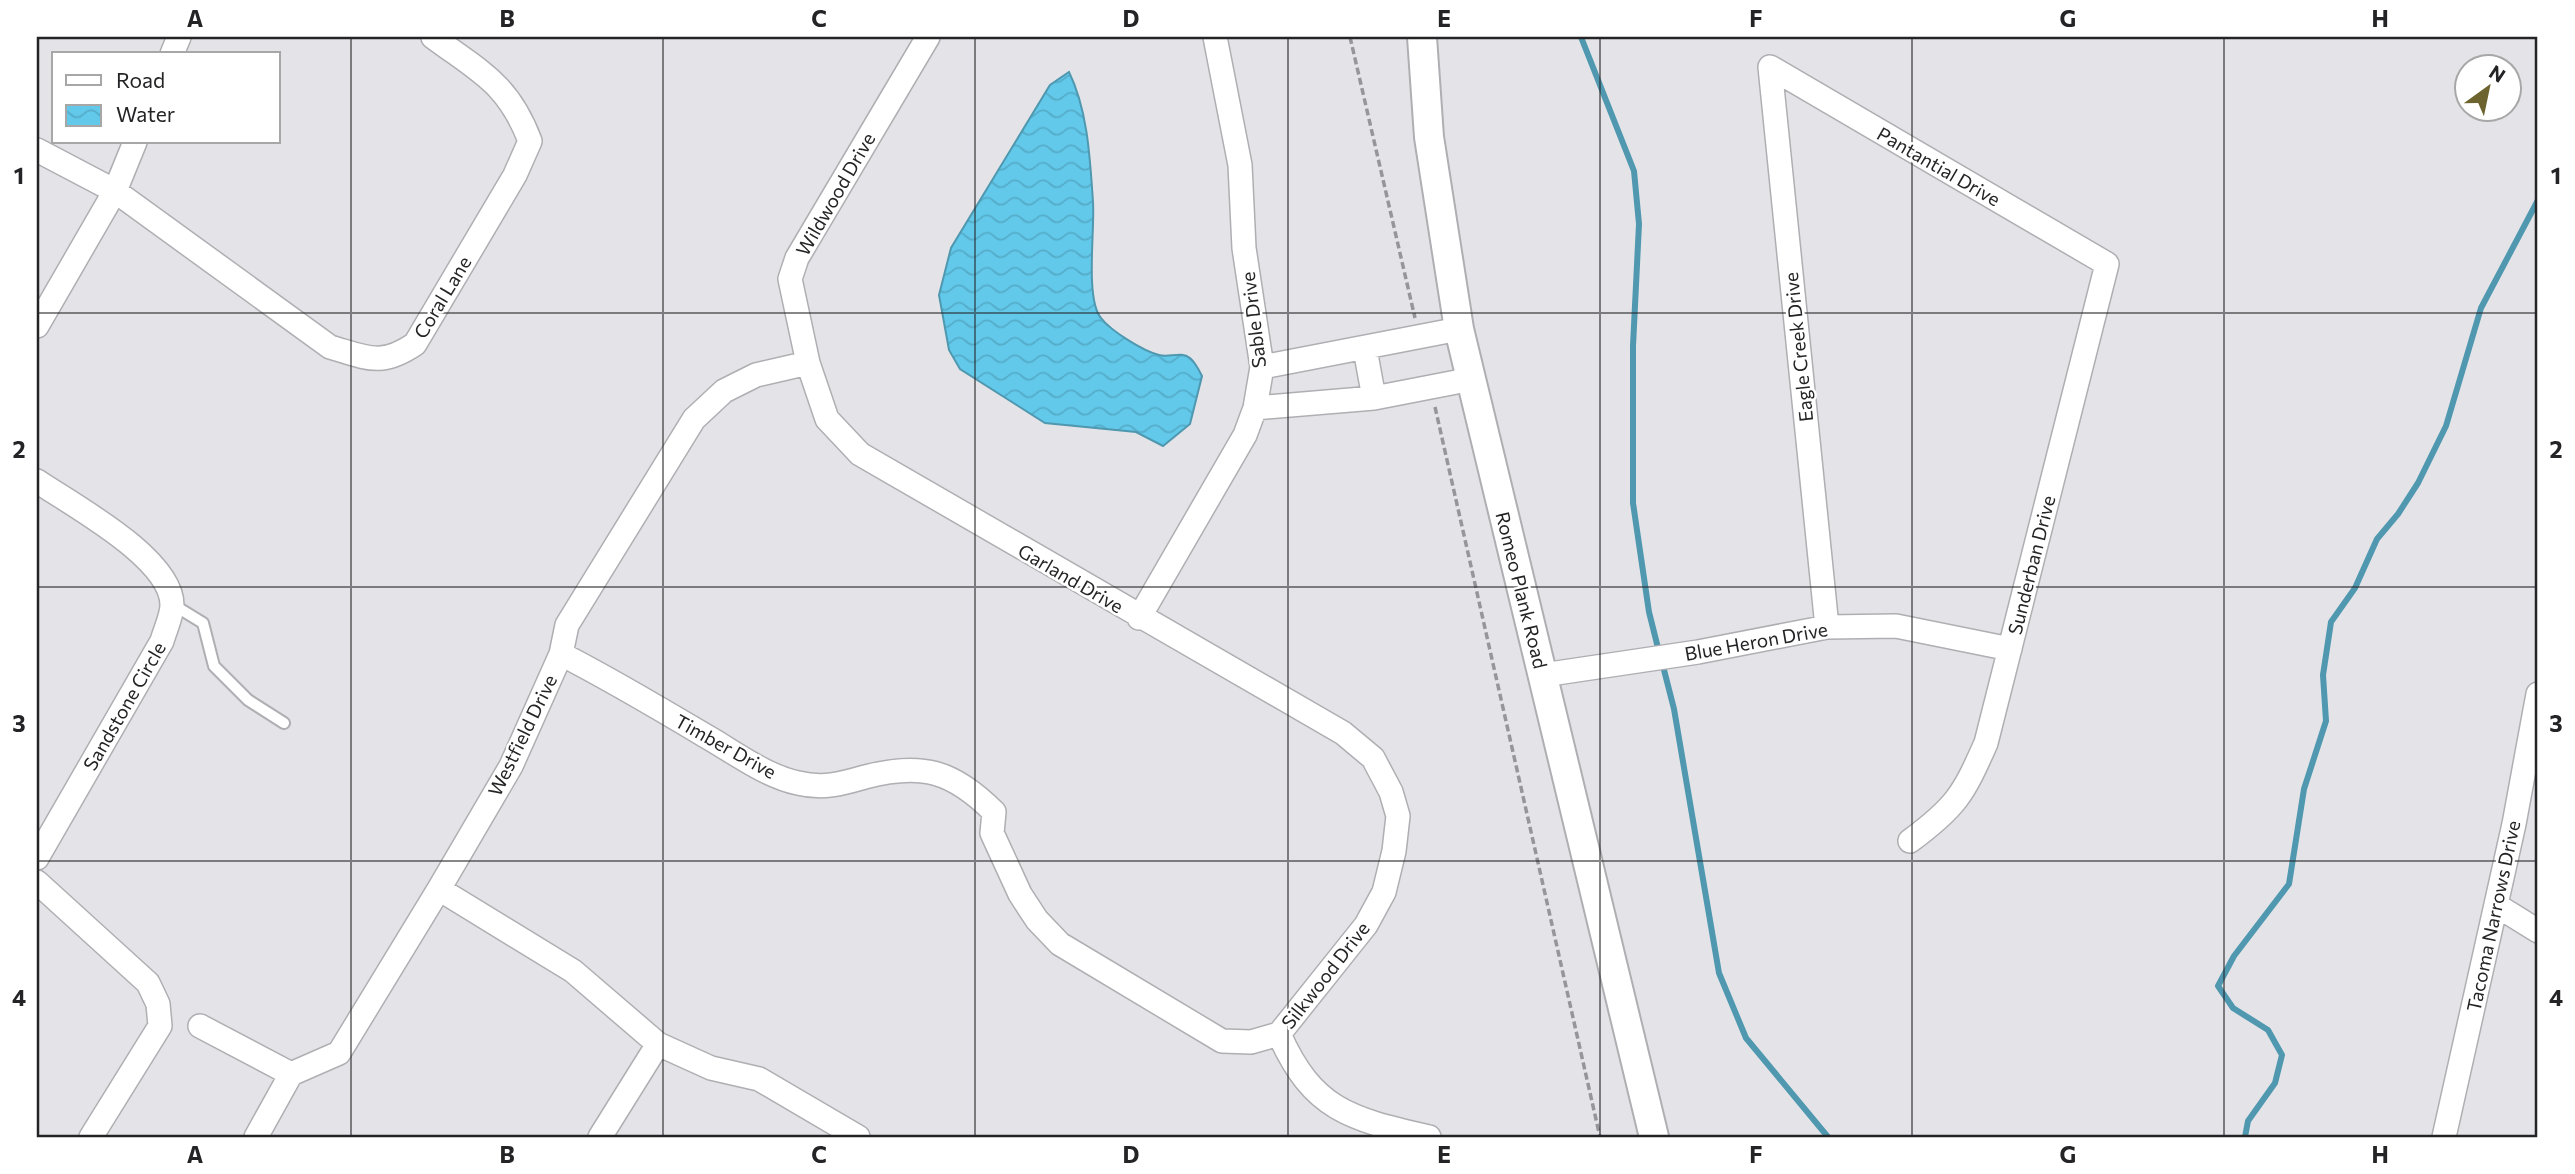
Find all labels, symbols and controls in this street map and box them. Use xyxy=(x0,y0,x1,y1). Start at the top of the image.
text: A xyxy=(187,4,204,32)
text: B xyxy=(499,4,515,32)
text: C xyxy=(811,4,827,32)
text: D xyxy=(1123,4,1140,32)
text: E xyxy=(1437,4,1451,32)
text: F xyxy=(1749,4,1763,32)
text: G xyxy=(2060,4,2076,32)
text: H xyxy=(2371,4,2389,32)
legend xyxy=(52,52,280,144)
north arrow xyxy=(2452,52,2522,122)
text: N xyxy=(2485,60,2510,87)
text: Road xyxy=(116,67,165,92)
text: Water xyxy=(116,101,175,126)
street label: Pantantial Drive xyxy=(1873,121,2005,211)
street label: Wildwood Drive xyxy=(791,128,879,260)
text: 1 xyxy=(14,161,24,189)
text: 1 xyxy=(2551,161,2561,189)
street label: Coral Lane xyxy=(408,252,476,342)
street label: Sable Drive xyxy=(1236,271,1270,369)
street label: Eagle Creek Drive xyxy=(1779,271,1817,423)
text: 2 xyxy=(12,435,26,463)
text: 2 xyxy=(2549,435,2563,463)
street label: Sunderban Drive xyxy=(2003,493,2059,637)
street label: Romeo Plank Road xyxy=(1491,509,1553,671)
street label: Garland Drive xyxy=(1014,539,1128,617)
street label: Blue Heron Drive xyxy=(1683,617,1829,665)
street label: Sandstone Circle xyxy=(78,638,170,774)
street label: Westfield Drive xyxy=(483,671,561,799)
text: 3 xyxy=(12,709,26,737)
street label: Timber Drive xyxy=(671,709,781,783)
text: 3 xyxy=(2549,709,2563,737)
street label: Tacoma Narrows Drive xyxy=(2461,818,2525,1014)
street label: Silkwood Drive xyxy=(1276,917,1374,1033)
text: 4 xyxy=(12,983,26,1011)
text: 4 xyxy=(2549,983,2563,1011)
text: A xyxy=(187,1140,204,1168)
text: B xyxy=(499,1140,515,1168)
text: C xyxy=(811,1140,827,1168)
text: D xyxy=(1123,1140,1140,1168)
text: E xyxy=(1437,1140,1451,1168)
text: F xyxy=(1749,1140,1763,1168)
text: G xyxy=(2060,1140,2076,1168)
text: H xyxy=(2371,1140,2389,1168)

